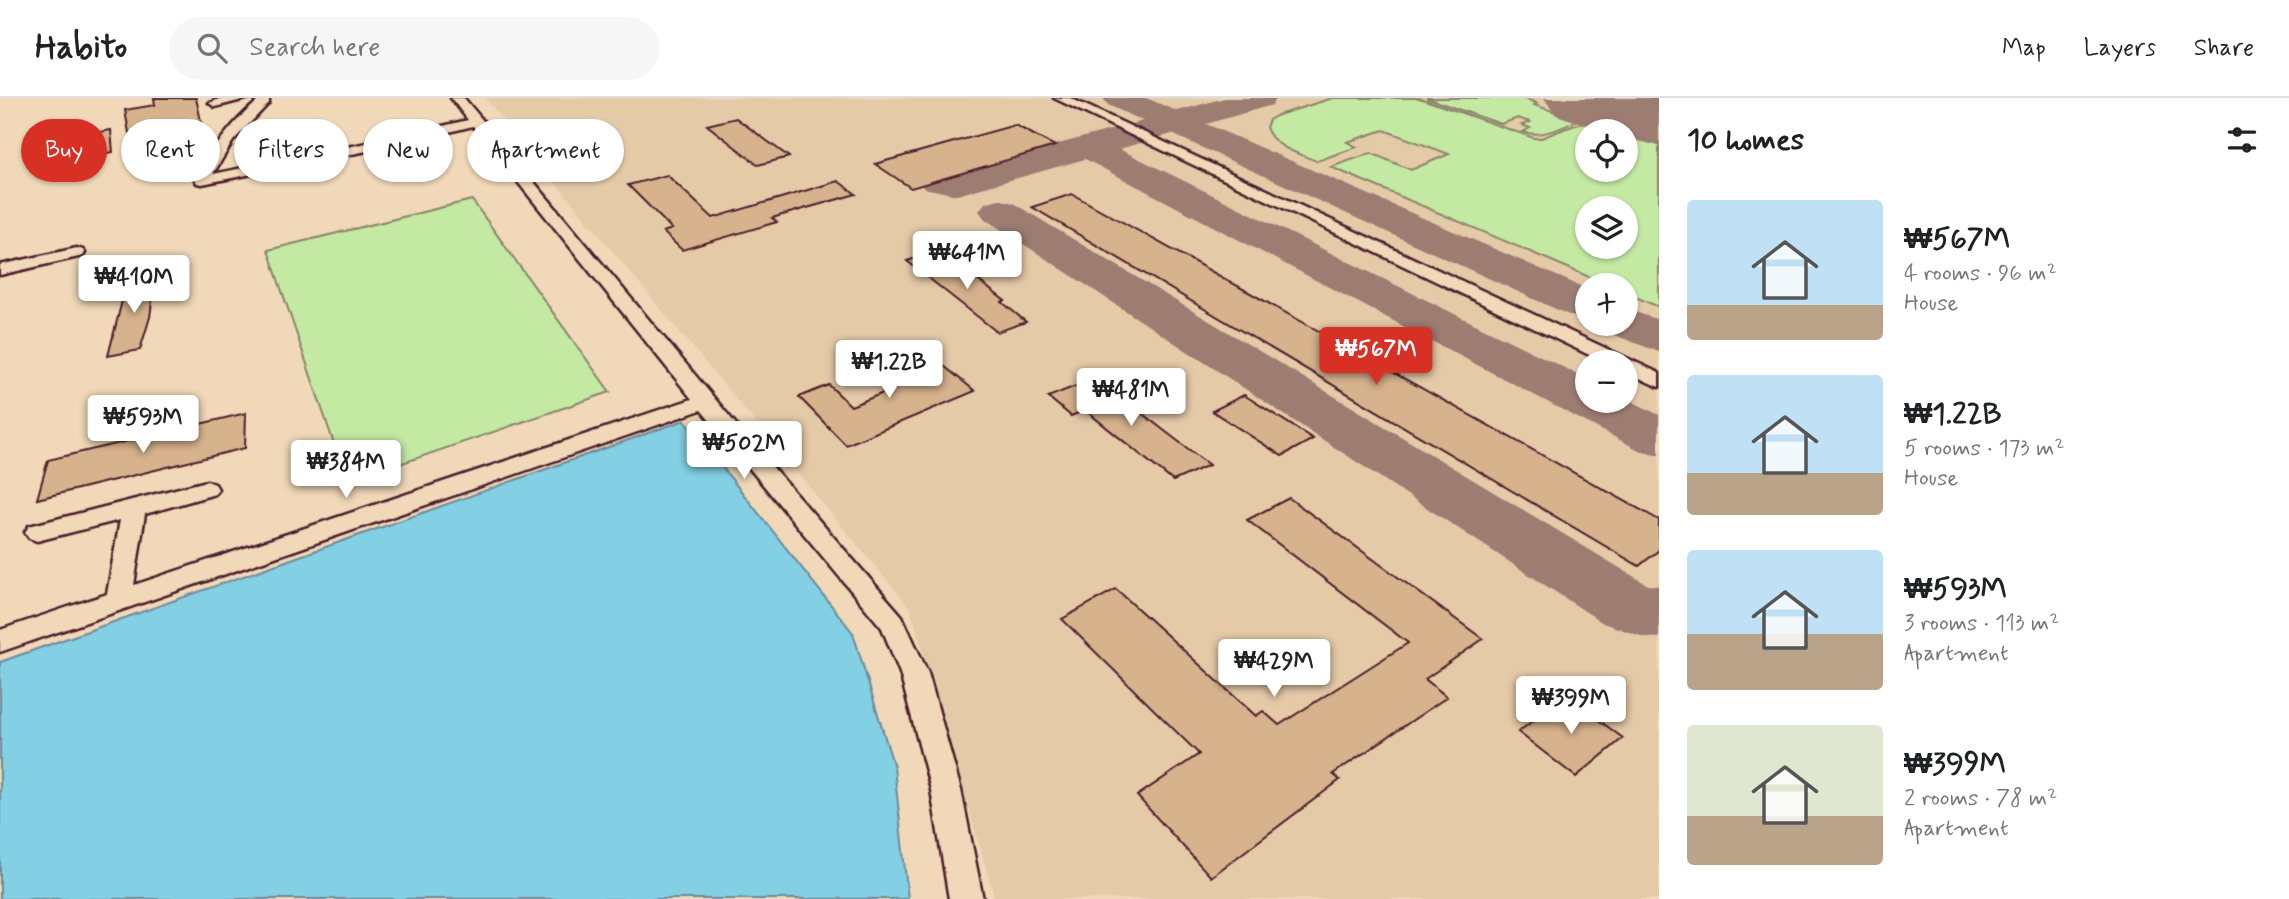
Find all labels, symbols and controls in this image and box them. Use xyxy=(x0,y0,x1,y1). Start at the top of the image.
search box xyxy=(169,17,659,80)
text: Habito xyxy=(35,26,127,70)
icon: search xyxy=(193,29,231,67)
text: Search here xyxy=(249,31,380,65)
text: Map xyxy=(2002,33,2046,64)
text: Layers xyxy=(2084,33,2156,64)
text: Share xyxy=(2194,33,2254,64)
chip: Buy xyxy=(21,119,107,182)
chip: Rent xyxy=(121,119,220,182)
chip: Filters xyxy=(234,119,349,182)
chip: New xyxy=(363,119,453,182)
chip: Apartment xyxy=(467,119,624,182)
map controls xyxy=(1575,119,1638,413)
button: locate xyxy=(1575,119,1638,182)
text: 10 homes xyxy=(1687,121,1804,160)
icon: filters xyxy=(2223,121,2261,159)
button: layers xyxy=(1575,196,1638,259)
text: ₩567M xyxy=(1904,220,2010,259)
icon: home xyxy=(1743,228,1827,312)
pin: ₩641M xyxy=(918,232,1016,291)
text: ₩641M xyxy=(929,239,1005,269)
pin: ₩410M xyxy=(85,256,183,315)
text: 4 rooms · 96 m² xyxy=(1904,259,2057,289)
text: ₩410M xyxy=(95,263,173,293)
button: + xyxy=(1575,273,1638,336)
text: House xyxy=(1904,289,1958,319)
pin: ₩567M xyxy=(1327,328,1425,387)
text: ₩567M xyxy=(1335,335,1417,365)
pin: ₩1.22B xyxy=(832,341,946,400)
text: ₩1.22B xyxy=(852,348,926,378)
button: − xyxy=(1575,350,1638,413)
pin: ₩481M xyxy=(1082,368,1180,428)
text: ₩481M xyxy=(1093,376,1169,406)
text: ₩1.22B xyxy=(1904,395,2002,434)
pin: ₩593M xyxy=(94,396,192,455)
text: ₩593M xyxy=(104,403,182,433)
icon: home xyxy=(1743,403,1827,487)
pin: ₩502M xyxy=(695,422,793,481)
text: ₩502M xyxy=(703,429,785,459)
text: 5 rooms · 173 m² xyxy=(1904,434,2064,464)
pin: ₩384M xyxy=(297,440,395,500)
text: ₩384M xyxy=(307,448,385,478)
text: House xyxy=(1904,464,1958,494)
text: ₩593M xyxy=(1904,570,2007,609)
icon: home xyxy=(1743,578,1827,662)
text: 3 rooms · 113 m² xyxy=(1904,609,2059,639)
text: Apartment xyxy=(1904,639,2009,669)
pin: ₩429M xyxy=(1225,640,1323,699)
text: ₩429M xyxy=(1234,647,1314,677)
pin: ₩399M xyxy=(1522,676,1620,736)
text: ₩399M xyxy=(1532,684,1610,714)
text: ₩399M xyxy=(1904,745,2006,784)
icon: home xyxy=(1743,753,1827,837)
text: 2 rooms · 78 m² xyxy=(1904,784,2057,814)
text: Apartment xyxy=(1904,814,2009,844)

